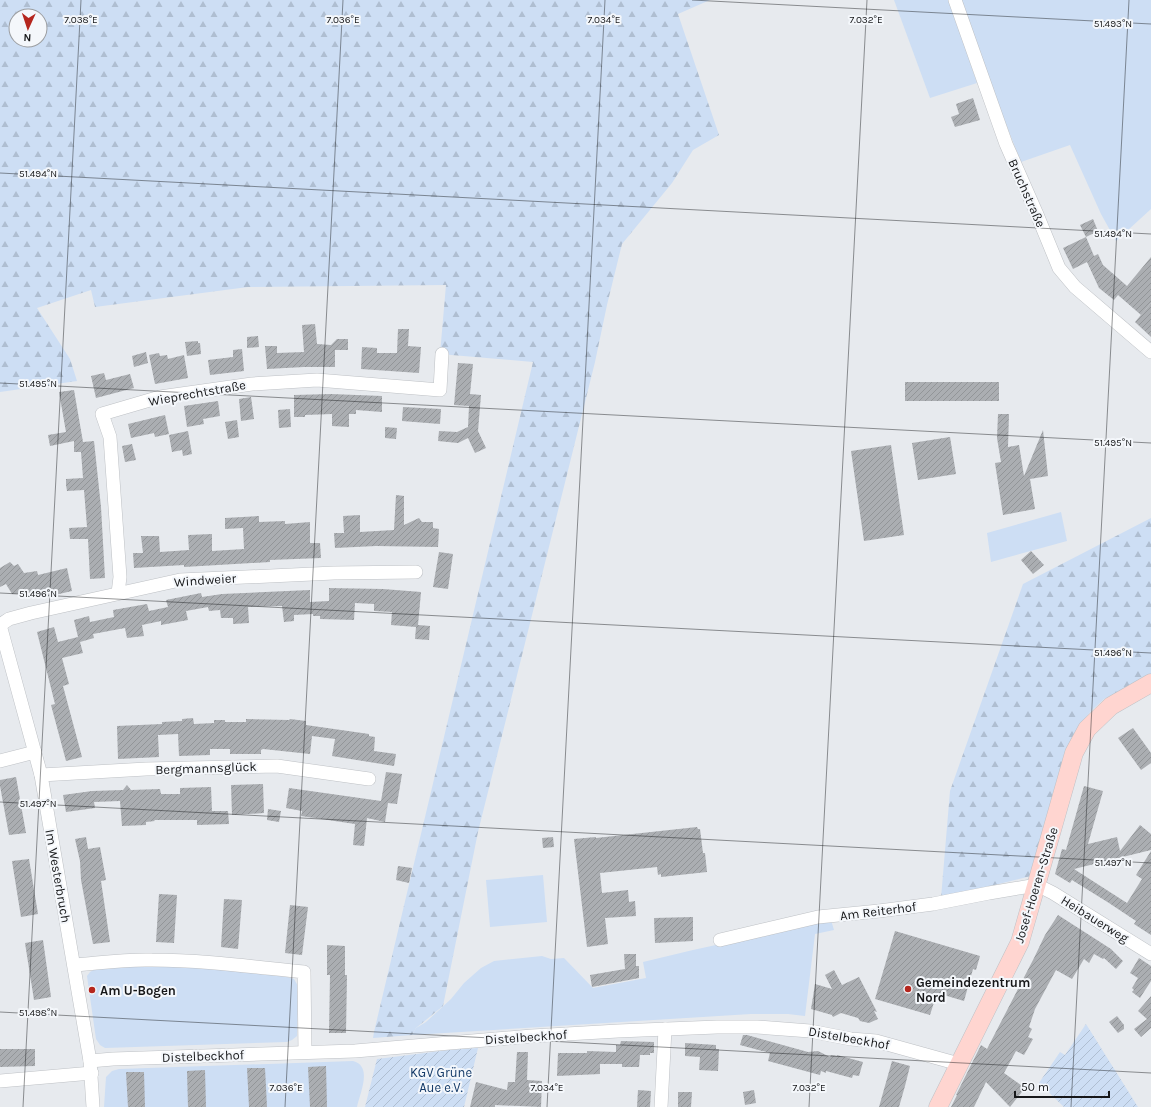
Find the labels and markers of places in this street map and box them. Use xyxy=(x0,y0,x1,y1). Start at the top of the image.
place label: Gemeindezentrum Nord xyxy=(916,975,1030,1005)
place label: Am U-Bogen xyxy=(100,983,176,998)
marker: Gemeindezentrum Nord xyxy=(903,984,913,994)
marker: Am U-Bogen xyxy=(87,985,97,995)

